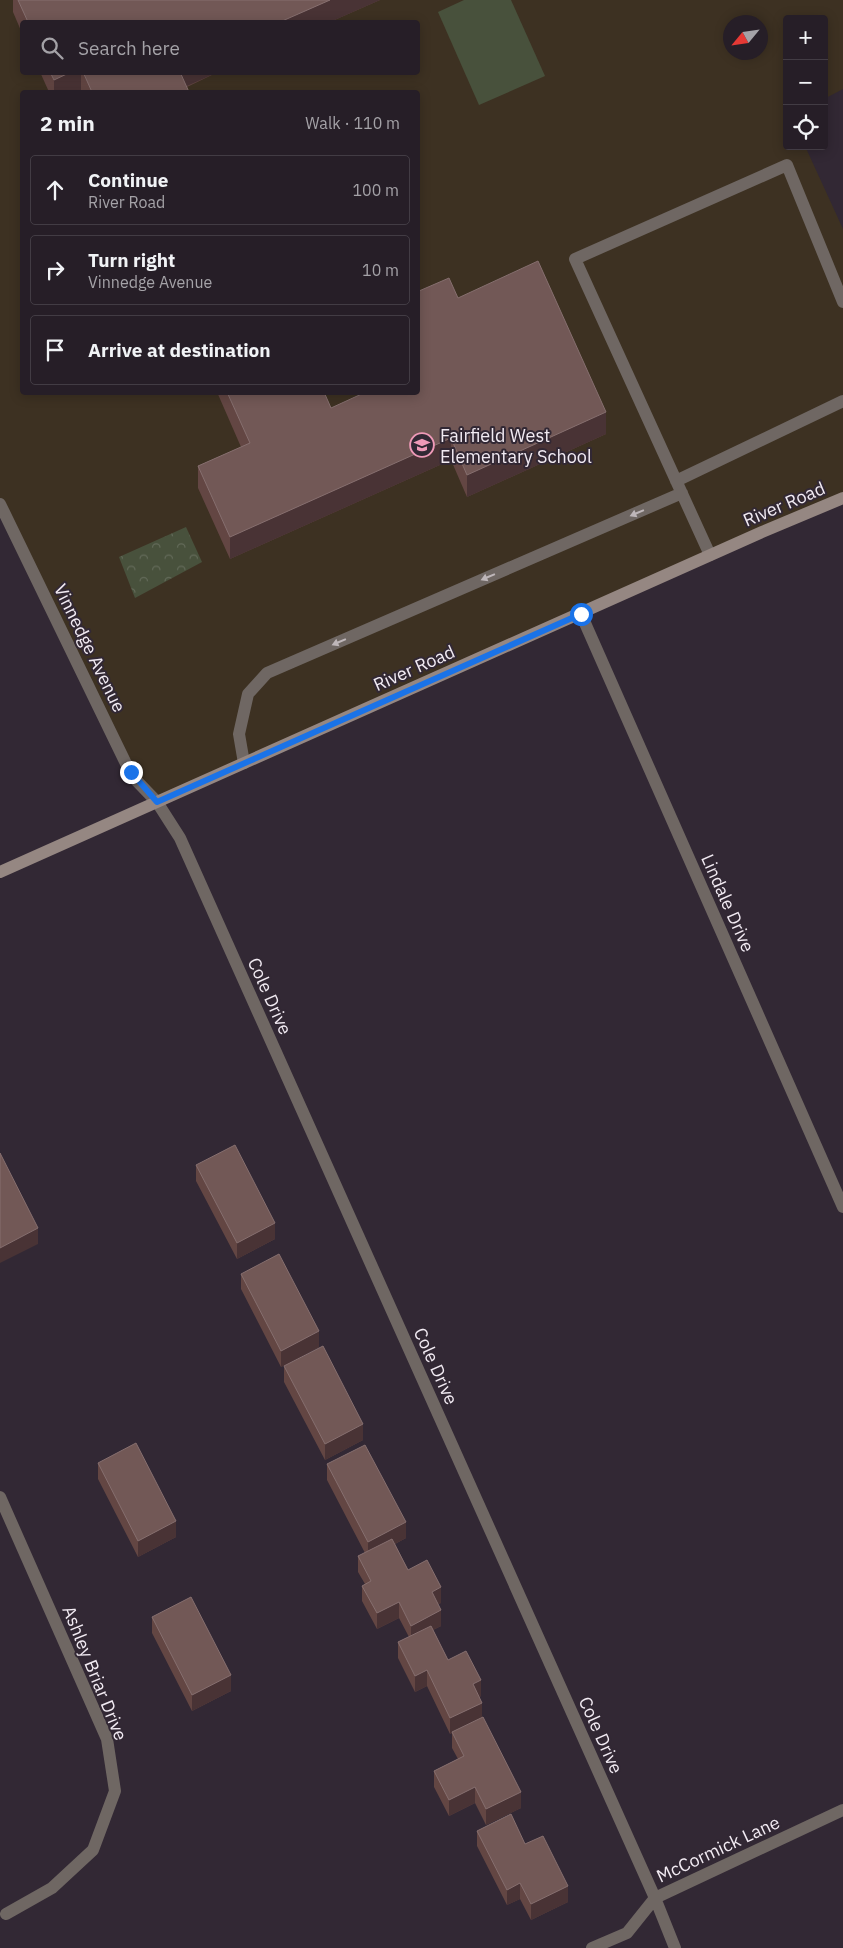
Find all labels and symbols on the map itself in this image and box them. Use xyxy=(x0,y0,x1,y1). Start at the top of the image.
north arrow xyxy=(723,15,768,60)
place label: Fairfield West Elementary School xyxy=(440,424,592,468)
school or university icon: Fairfield West Elementary School xyxy=(409,432,435,458)
street label: River Road xyxy=(740,476,828,532)
one-way arrow xyxy=(630,509,644,517)
one-way arrow xyxy=(481,574,495,582)
street label: Vinnedge Avenue xyxy=(49,580,131,716)
route start xyxy=(570,603,593,626)
one-way arrow xyxy=(332,639,346,647)
street label: River Road xyxy=(370,640,458,696)
route end xyxy=(120,761,143,784)
street label: Lindale Drive xyxy=(696,851,760,956)
street label: Cole Drive xyxy=(243,954,297,1038)
street label: Cole Drive xyxy=(409,1324,463,1408)
street label: Ashley Briar Drive xyxy=(57,1602,133,1744)
street label: Cole Drive xyxy=(574,1693,628,1777)
street label: McCormick Lane xyxy=(653,1810,783,1888)

